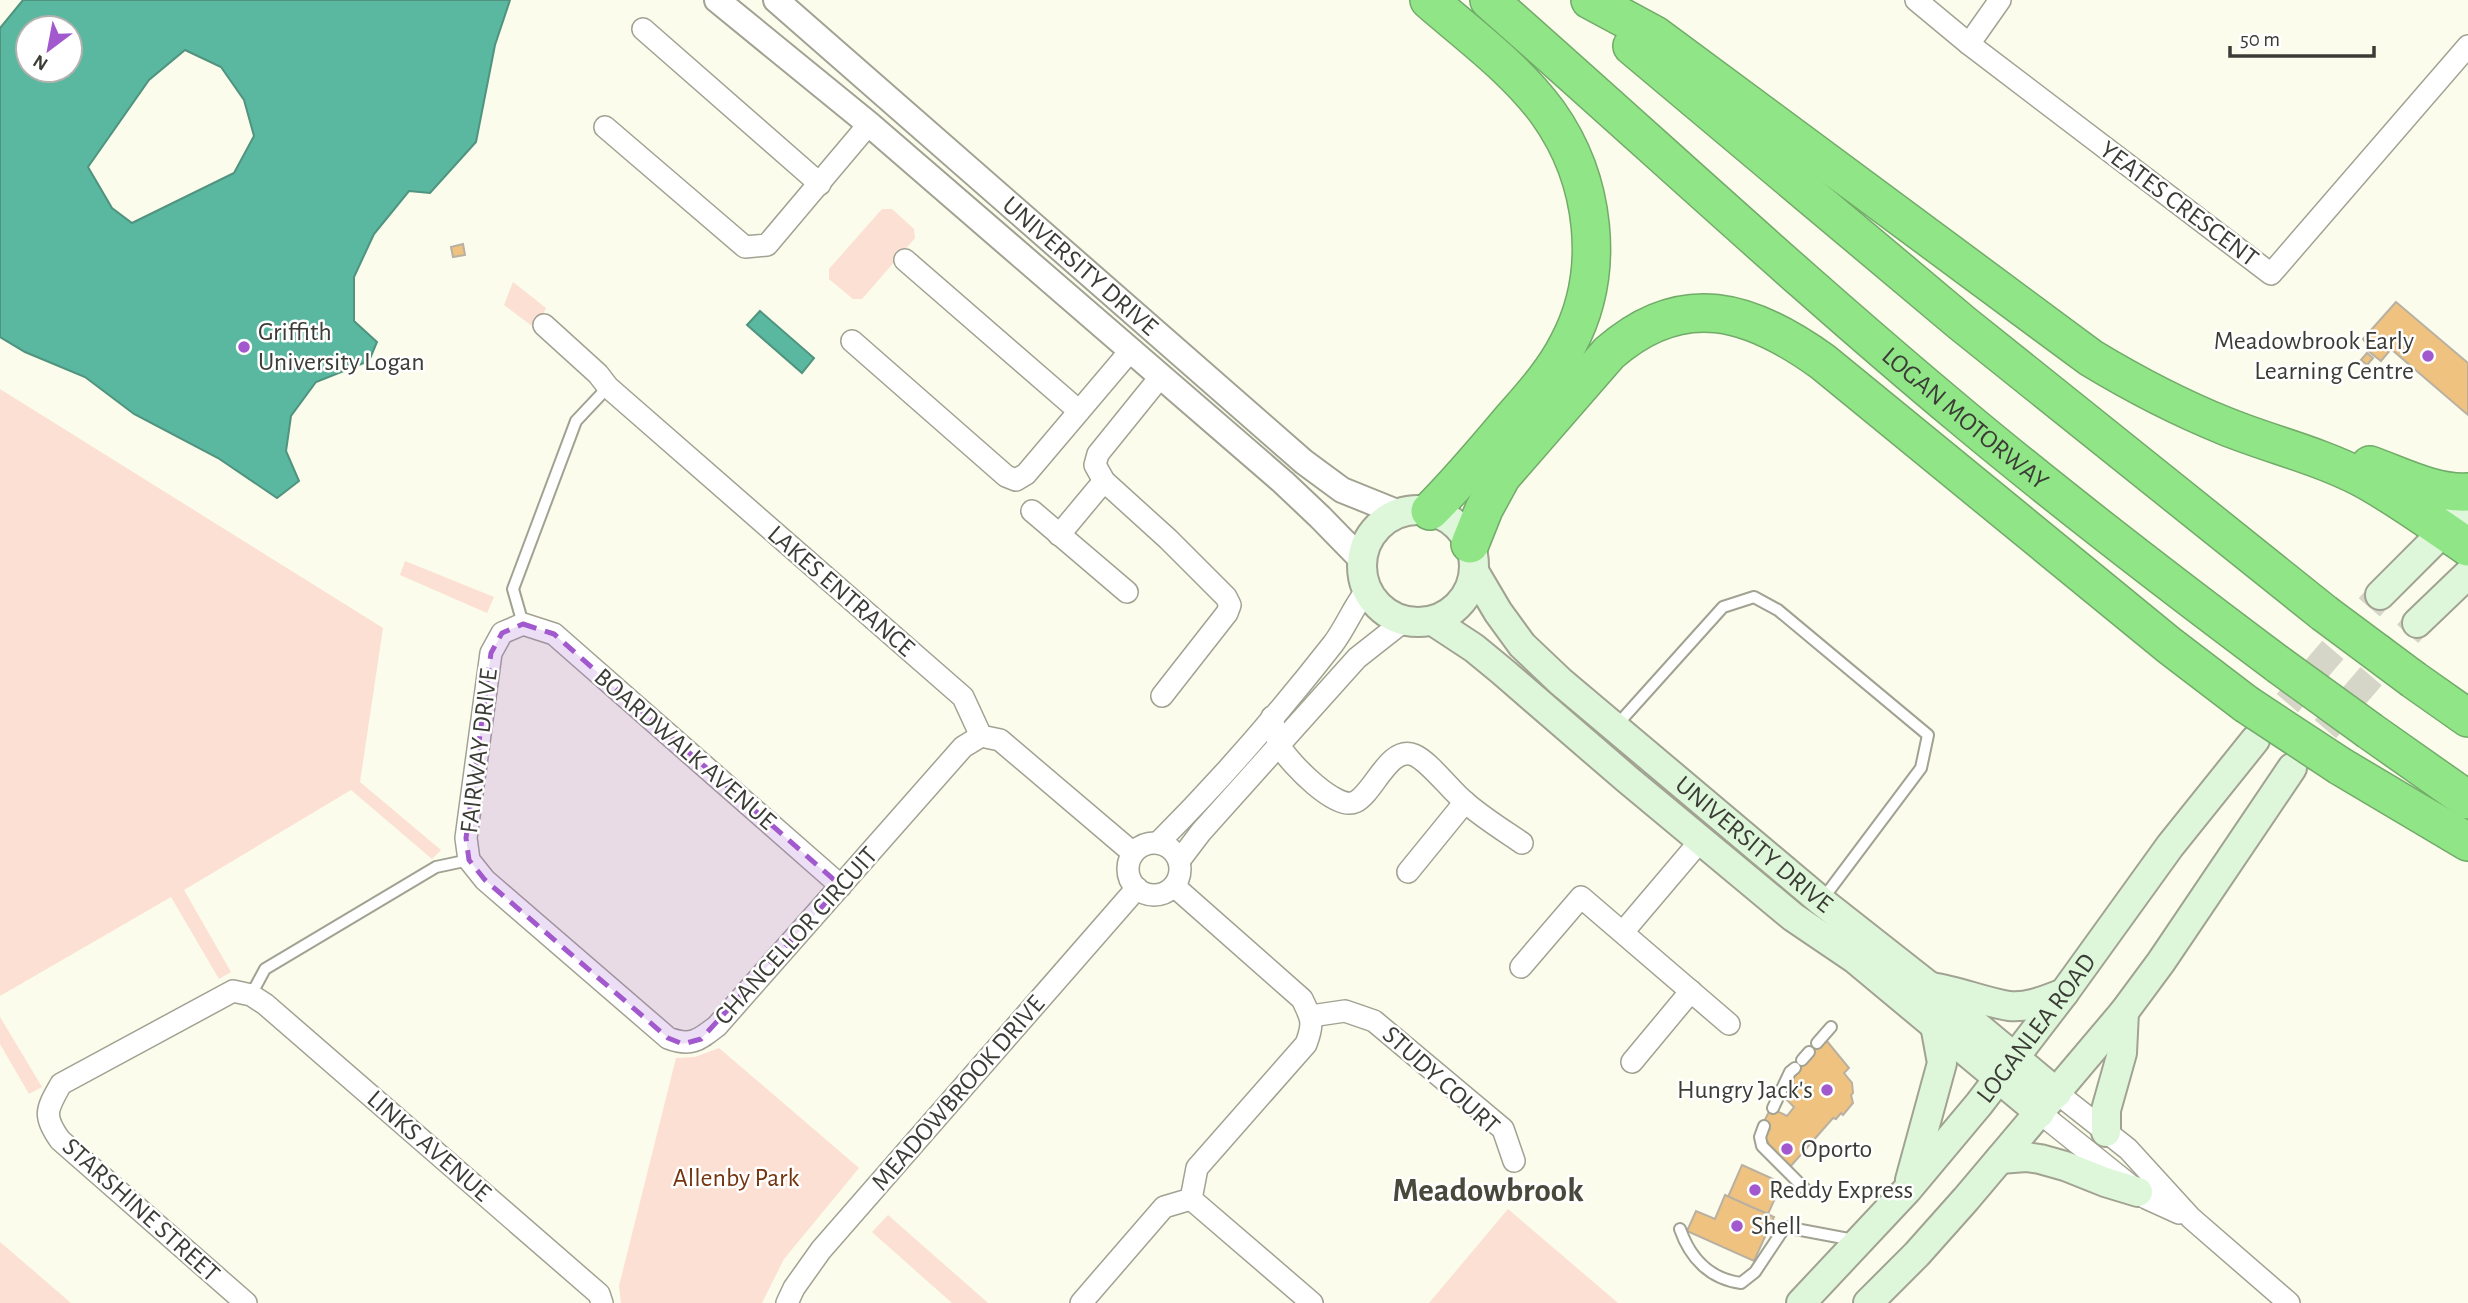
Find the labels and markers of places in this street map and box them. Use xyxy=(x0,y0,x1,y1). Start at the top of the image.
place label: Griffith University Logan xyxy=(258,319,425,375)
place label: Meadowbrook Early Learning Centre xyxy=(2214,328,2414,384)
marker: Griffith University Logan xyxy=(236,339,252,355)
marker: Meadowbrook Early Learning Centre xyxy=(2420,348,2436,364)
place label: Hungry Jack's xyxy=(1677,1077,1813,1103)
marker: Hungry Jack's xyxy=(1819,1082,1835,1098)
place label: Oporto xyxy=(1801,1136,1872,1162)
marker: Oporto xyxy=(1779,1141,1795,1157)
place label: Reddy Express xyxy=(1769,1177,1913,1203)
marker: Reddy Express xyxy=(1747,1182,1763,1198)
place label: Shell xyxy=(1751,1213,1801,1239)
marker: Shell xyxy=(1729,1218,1745,1234)

